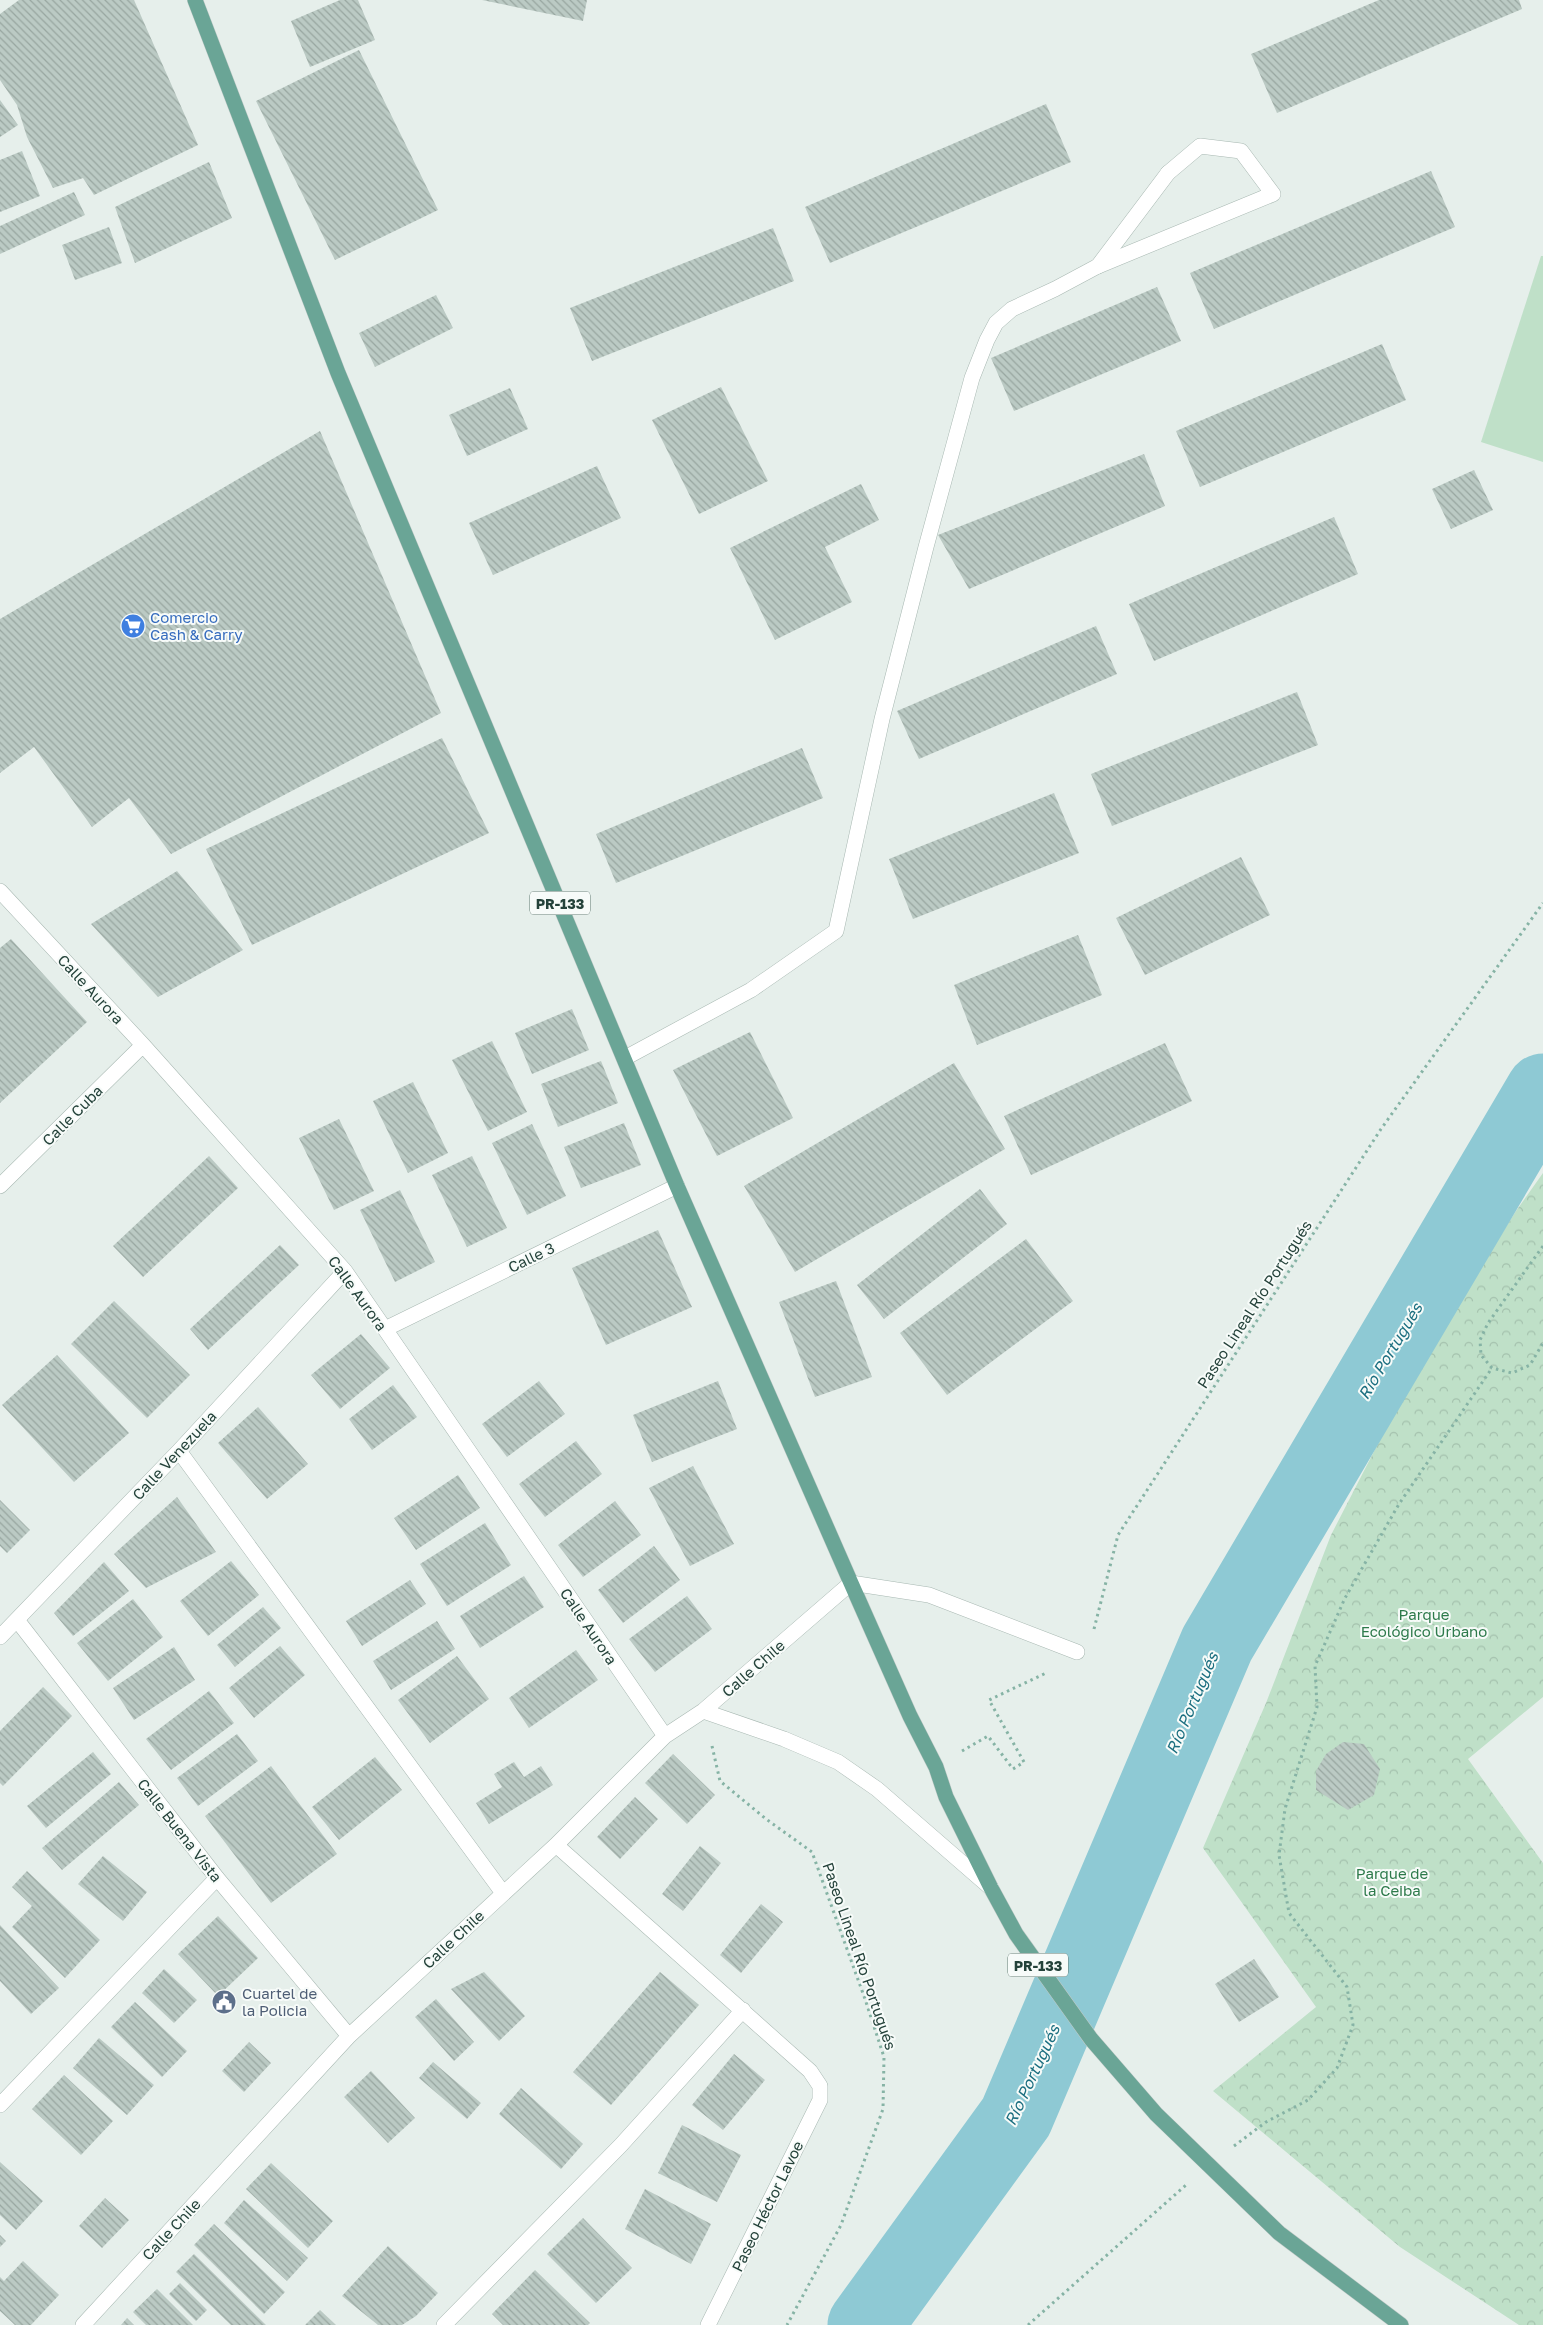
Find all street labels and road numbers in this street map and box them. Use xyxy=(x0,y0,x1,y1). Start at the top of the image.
road number: PR-133 xyxy=(530,891,590,914)
street label: Calle Aurora xyxy=(54,951,128,1027)
street label: Calle Cuba xyxy=(38,1081,106,1149)
street label: Paseo Lineal Río Portugués xyxy=(1193,1216,1315,1391)
street label: Calle 3 xyxy=(505,1238,557,1276)
street label: Calle Aurora xyxy=(325,1252,391,1334)
street label: Calle Venezuela xyxy=(128,1407,220,1503)
street label: Calle Aurora xyxy=(557,1584,621,1668)
street label: Calle Chile xyxy=(718,1636,788,1700)
street label: Calle Buena Vista xyxy=(134,1775,226,1885)
street label: Paseo Lineal Río Portugués xyxy=(819,1860,901,2052)
street label: Calle Chile xyxy=(419,1906,488,1972)
road number: PR-133 xyxy=(1008,1954,1068,1976)
street label: Paseo Héctor Lavoe xyxy=(728,2137,807,2274)
street label: Calle Chile xyxy=(138,2194,204,2263)

